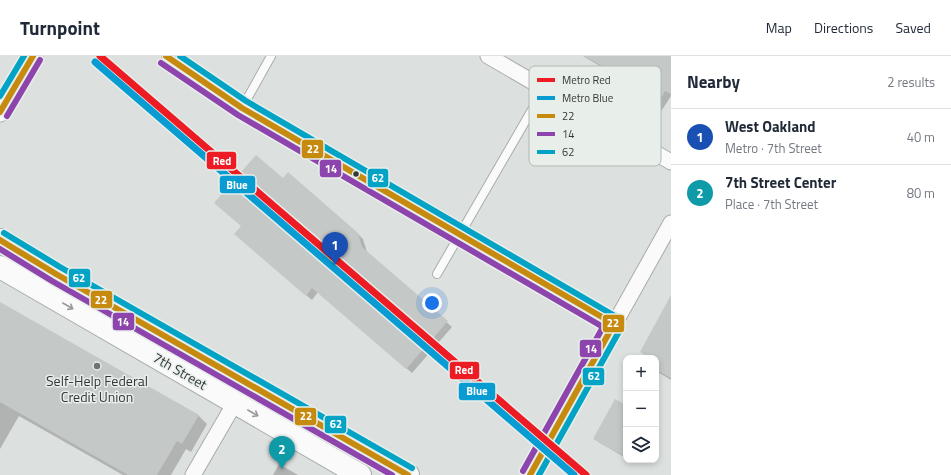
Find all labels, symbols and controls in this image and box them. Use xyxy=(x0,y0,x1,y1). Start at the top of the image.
text: Turnpoint xyxy=(20,13,100,42)
text: Map xyxy=(766,17,792,38)
text: Directions xyxy=(814,17,873,38)
text: Saved xyxy=(895,17,931,38)
legend xyxy=(529,66,661,166)
text: Nearby xyxy=(687,69,740,95)
text: Metro Red xyxy=(562,72,611,88)
text: 2 results xyxy=(887,72,935,92)
text: Metro Blue xyxy=(562,90,614,106)
text: 22 xyxy=(562,108,574,124)
text: West Oakland xyxy=(725,115,816,138)
text: 14 xyxy=(562,126,574,142)
text: 1 xyxy=(696,127,704,147)
text: 40 m xyxy=(907,127,935,147)
text: Metro · 7th Street xyxy=(725,138,822,158)
line badge: 22 xyxy=(301,139,324,159)
text: 22 xyxy=(307,141,319,157)
text: 62 xyxy=(562,144,574,160)
line badge: Red xyxy=(206,151,237,170)
text: Red xyxy=(213,153,231,169)
line badge: 14 xyxy=(319,159,342,178)
text: 14 xyxy=(325,161,337,177)
line badge: 62 xyxy=(367,168,389,188)
unlabelled marker xyxy=(351,169,361,179)
text: 62 xyxy=(372,170,384,186)
text: 7th Street Center xyxy=(725,171,836,194)
line badge: Blue xyxy=(219,175,256,194)
text: Blue xyxy=(226,177,248,193)
text: 2 xyxy=(696,183,704,203)
text: 80 m xyxy=(907,183,935,203)
text: Place · 7th Street xyxy=(725,194,818,214)
pin: 1 xyxy=(322,232,348,265)
line badge: 62 xyxy=(68,268,91,288)
text: 62 xyxy=(73,270,85,286)
line badge: 22 xyxy=(90,290,113,309)
text: 22 xyxy=(95,292,107,308)
your location xyxy=(422,293,442,313)
one-way arrow xyxy=(62,302,74,310)
line badge: 14 xyxy=(112,312,135,331)
text: 14 xyxy=(117,314,129,330)
line badge: 22 xyxy=(602,314,625,333)
text: 22 xyxy=(607,315,619,331)
line badge: 14 xyxy=(579,339,602,358)
text: 14 xyxy=(585,341,597,357)
street label: 7th Street xyxy=(149,347,211,395)
map controls xyxy=(623,355,659,463)
button: + xyxy=(623,355,659,391)
marker: Self-Help Federal Credit Union xyxy=(92,361,102,371)
line badge: Red xyxy=(449,361,480,380)
text: Red xyxy=(455,362,473,378)
line badge: 62 xyxy=(582,367,605,386)
text: 62 xyxy=(588,368,600,384)
place label: Self-Help Federal Credit Union xyxy=(46,370,148,407)
line badge: Blue xyxy=(458,382,496,401)
text: Blue xyxy=(466,383,488,399)
button: − xyxy=(623,391,659,427)
line badge: 22 xyxy=(294,407,317,426)
text: 22 xyxy=(300,408,312,424)
one-way arrow xyxy=(247,410,259,418)
line badge: 62 xyxy=(324,415,347,434)
text: 62 xyxy=(330,416,342,432)
button: layers xyxy=(623,427,659,463)
pin: 2 xyxy=(269,436,295,469)

